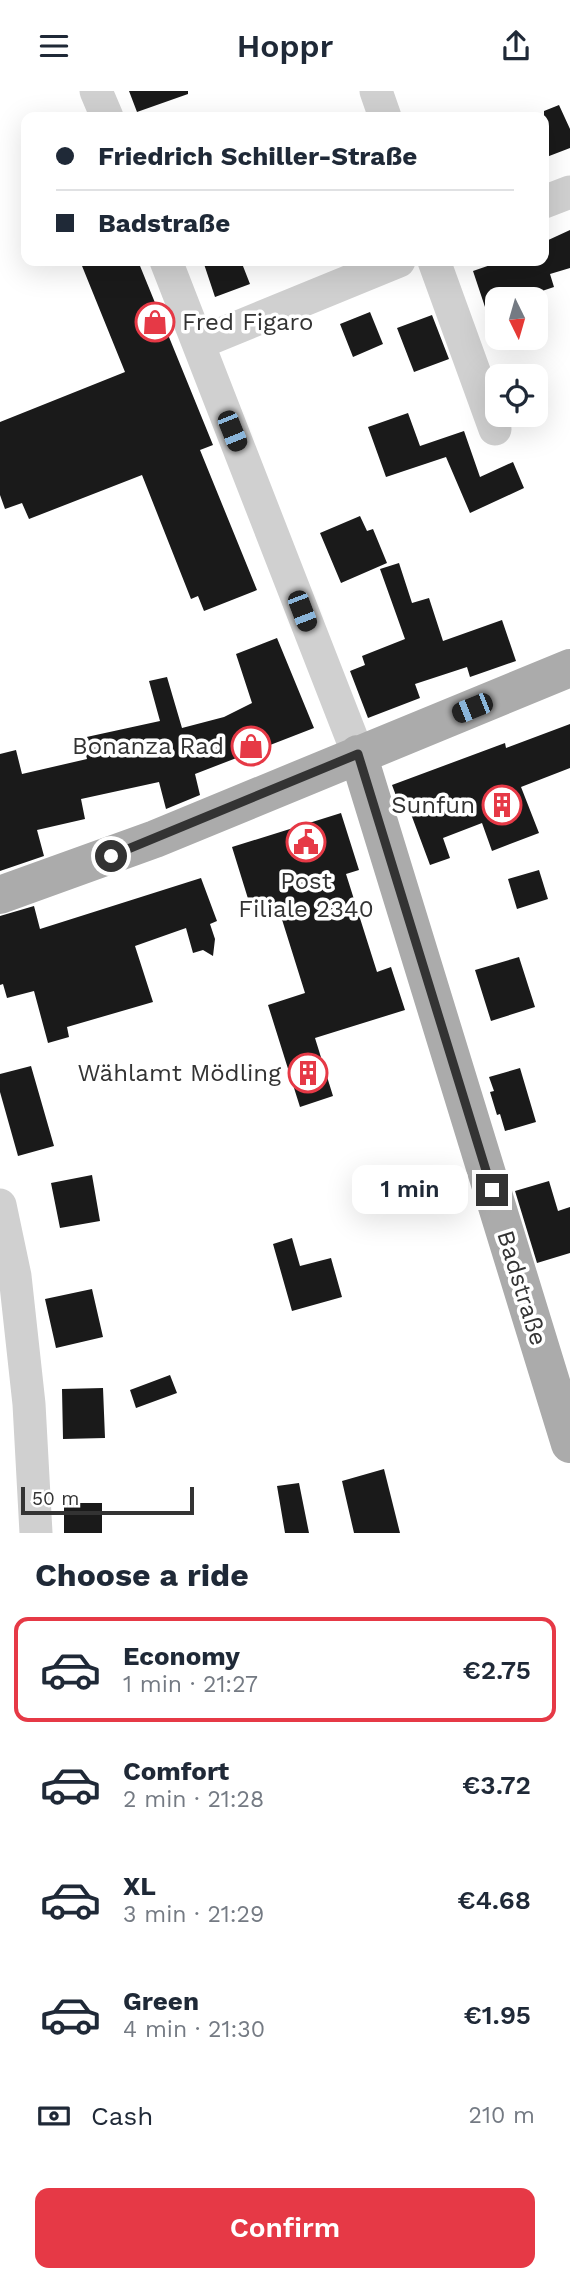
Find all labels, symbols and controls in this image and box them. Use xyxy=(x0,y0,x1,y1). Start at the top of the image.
icon: menu xyxy=(35,27,73,65)
text: Hoppr xyxy=(237,27,333,65)
icon: share xyxy=(497,27,535,65)
text: Friedrich Schiller-Straße xyxy=(98,141,417,171)
text: Badstraße xyxy=(98,208,230,238)
north arrow xyxy=(485,287,548,350)
map controls xyxy=(485,287,548,427)
shop icon: Fred Figaro xyxy=(134,301,176,343)
place label: Fred Figaro xyxy=(182,308,313,336)
button: locate xyxy=(485,364,548,427)
car xyxy=(215,408,250,454)
car xyxy=(285,588,320,634)
car xyxy=(449,690,496,726)
shop icon: Bonanza Rad xyxy=(230,725,272,767)
place label: Bonanza Rad xyxy=(72,732,224,760)
building icon: Sunfun xyxy=(481,784,523,826)
place label: Sunfun xyxy=(391,791,475,819)
public building icon: Post Filiale 2340 xyxy=(285,821,327,863)
route start xyxy=(95,840,127,872)
place label: Post Filiale 2340 xyxy=(238,867,374,923)
building icon: Wählamt Mödling xyxy=(287,1052,329,1094)
place label: Wählamt Mödling xyxy=(77,1059,281,1087)
callout: 1 min xyxy=(352,1165,468,1215)
route end xyxy=(476,1174,508,1206)
text: 1 min xyxy=(380,1176,440,1203)
street label: Badstraße xyxy=(491,1227,553,1349)
scale bar xyxy=(21,1484,194,1516)
text: 50 m xyxy=(32,1487,79,1510)
text: Choose a ride xyxy=(35,1556,249,1594)
icon: car xyxy=(39,1638,102,1701)
text: Economy xyxy=(123,1641,240,1671)
text: €2.75 xyxy=(462,1655,531,1685)
text: 1 min · 21:27 xyxy=(123,1671,258,1698)
icon: car xyxy=(39,1753,102,1816)
text: Comfort xyxy=(123,1756,229,1786)
text: €3.72 xyxy=(462,1770,531,1800)
text: 2 min · 21:28 xyxy=(123,1786,264,1813)
icon: car xyxy=(39,1868,102,1931)
text: XL xyxy=(123,1871,156,1901)
text: €4.68 xyxy=(457,1885,531,1915)
text: 3 min · 21:29 xyxy=(123,1901,264,1928)
icon: car xyxy=(39,1983,102,2046)
text: Green xyxy=(123,1986,199,2016)
text: €1.95 xyxy=(464,2000,531,2030)
text: 4 min · 21:30 xyxy=(123,2016,265,2043)
icon: cash xyxy=(35,2097,73,2135)
text: Cash xyxy=(91,2101,153,2131)
text: 210 m xyxy=(469,2102,535,2129)
button: Confirm xyxy=(35,2188,535,2268)

